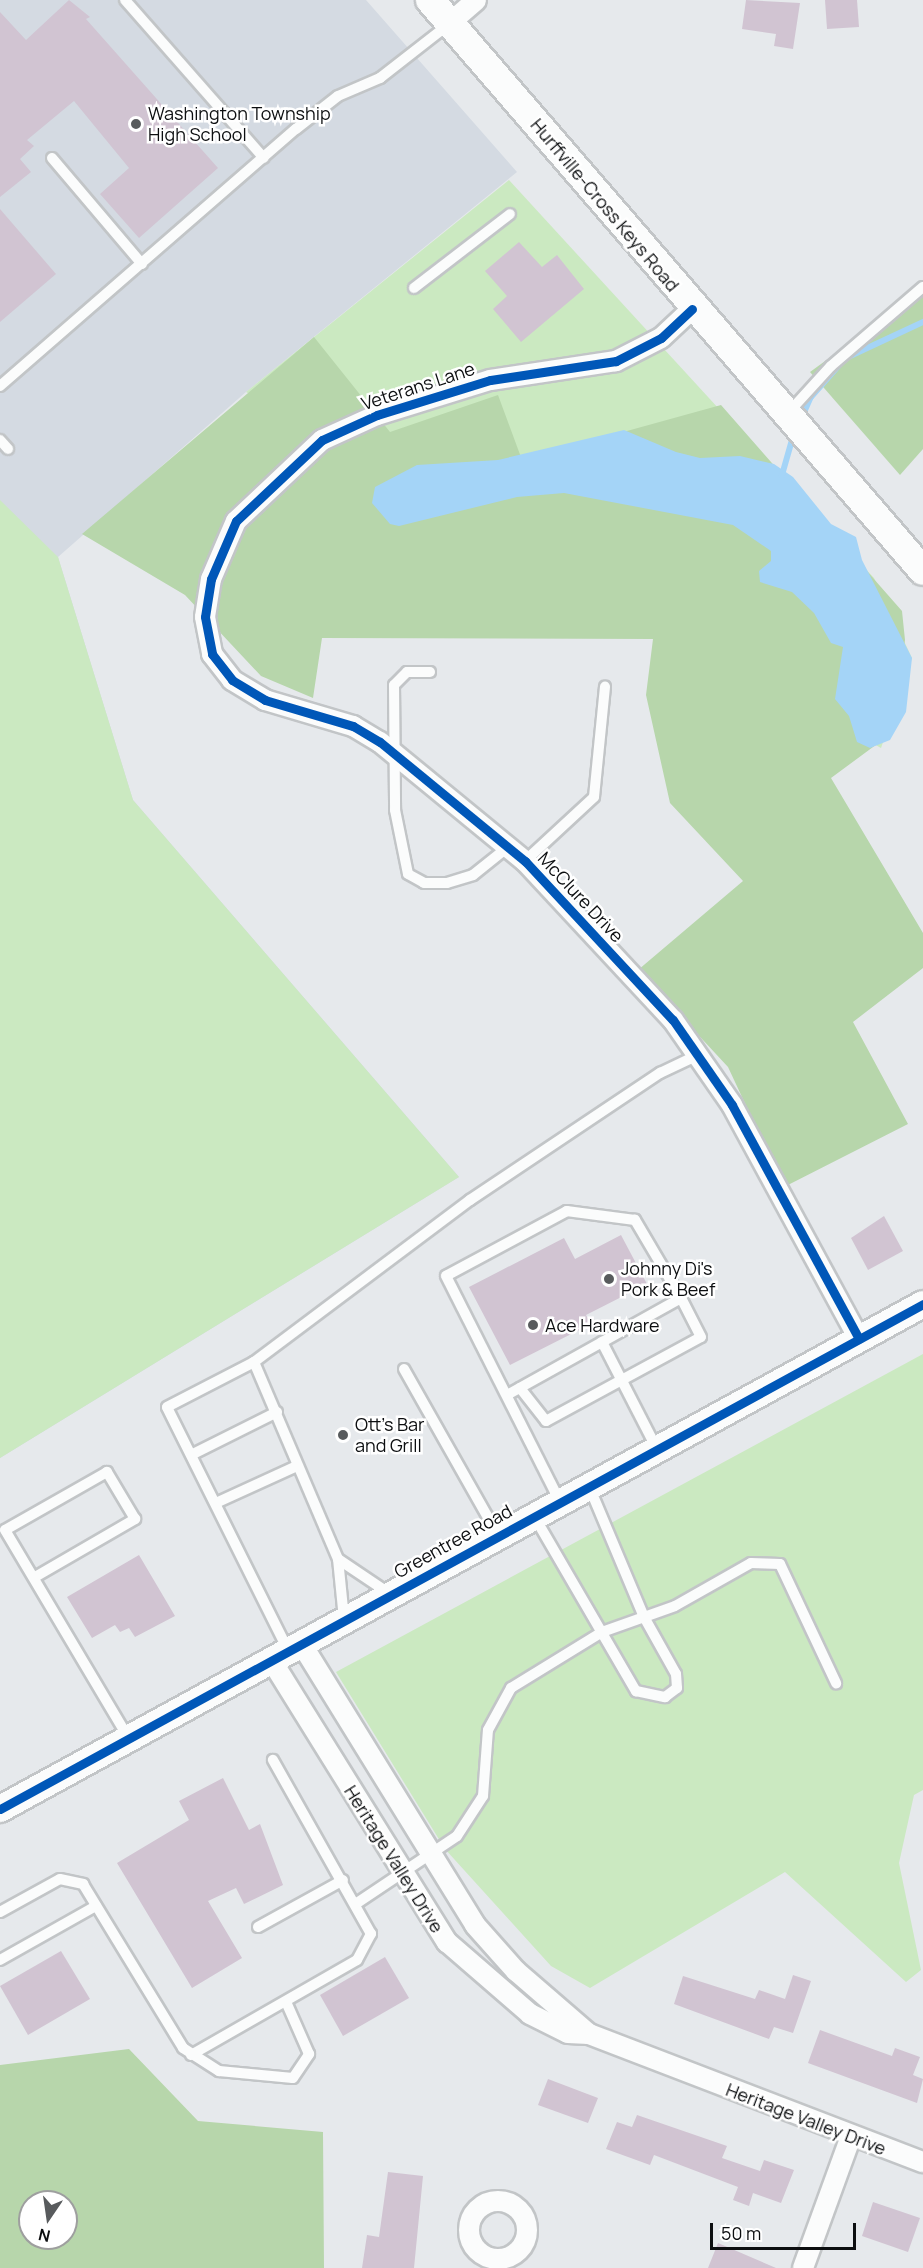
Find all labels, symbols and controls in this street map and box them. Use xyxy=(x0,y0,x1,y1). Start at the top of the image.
place label: Washington Township High School xyxy=(148,103,331,146)
street label: Hurffville-Cross Keys Road xyxy=(526,114,684,296)
marker: Washington Township High School xyxy=(129,117,143,131)
street label: Veterans Lane xyxy=(359,358,477,414)
street label: McClure Drive xyxy=(534,847,628,947)
place label: Johnny Di's Pork & Beef xyxy=(621,1258,715,1300)
marker: Johnny Di's Pork & Beef xyxy=(602,1272,616,1286)
place label: Ace Hardware xyxy=(545,1314,660,1336)
marker: Ace Hardware xyxy=(526,1318,540,1332)
place label: Ott's Bar and Grill xyxy=(355,1414,424,1456)
marker: Ott's Bar and Grill xyxy=(336,1428,350,1442)
street label: Greentree Road xyxy=(390,1500,516,1582)
street label: Heritage Valley Drive xyxy=(340,1781,448,1937)
street label: Heritage Valley Drive xyxy=(723,2079,889,2159)
north arrow xyxy=(18,2190,78,2250)
scale bar xyxy=(713,2211,858,2249)
text: 50 m xyxy=(721,2221,761,2245)
text: N xyxy=(36,2224,52,2248)

